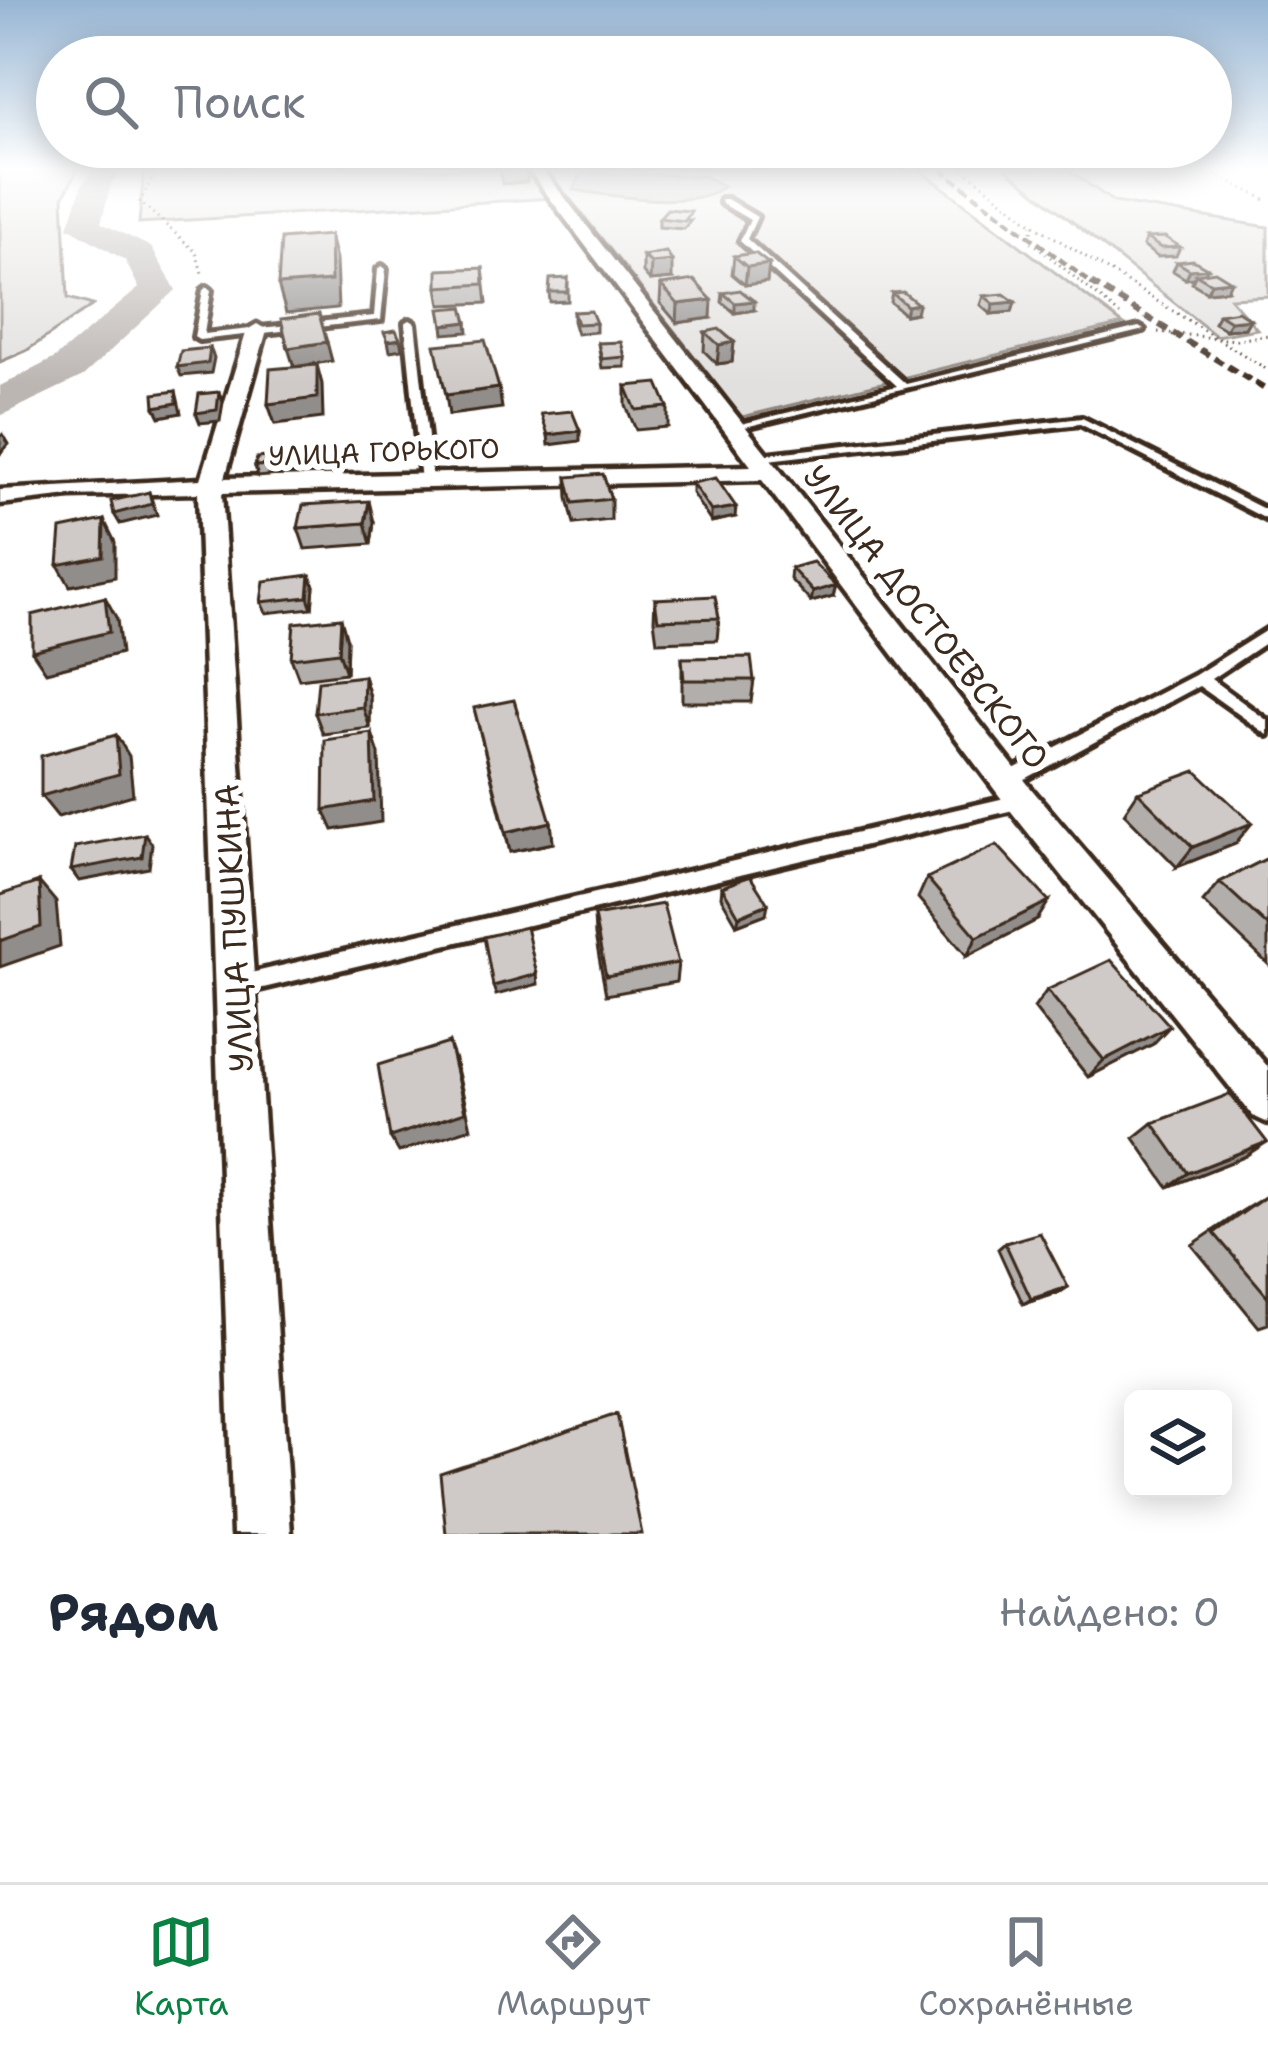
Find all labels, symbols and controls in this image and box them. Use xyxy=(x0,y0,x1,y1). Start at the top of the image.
search box xyxy=(36,36,1232,168)
icon: search xyxy=(78,69,144,135)
text: Поиск xyxy=(174,72,305,132)
street label: УЛИЦА ГОРЬКОГО xyxy=(268,429,500,475)
street label: УЛИЦА ДОСТОЕВСКОГО xyxy=(793,455,1059,779)
street label: УЛИЦА ПУШКИНА xyxy=(204,783,264,1073)
map controls xyxy=(1124,1390,1232,1498)
button: layers xyxy=(1124,1390,1232,1498)
text: Рядом xyxy=(48,1578,219,1646)
text: Найдено: 0 xyxy=(999,1586,1220,1638)
tab: Карта xyxy=(134,1909,228,2026)
tab: Маршрут xyxy=(496,1909,650,2026)
tab: Сохранённые xyxy=(918,1909,1134,2026)

